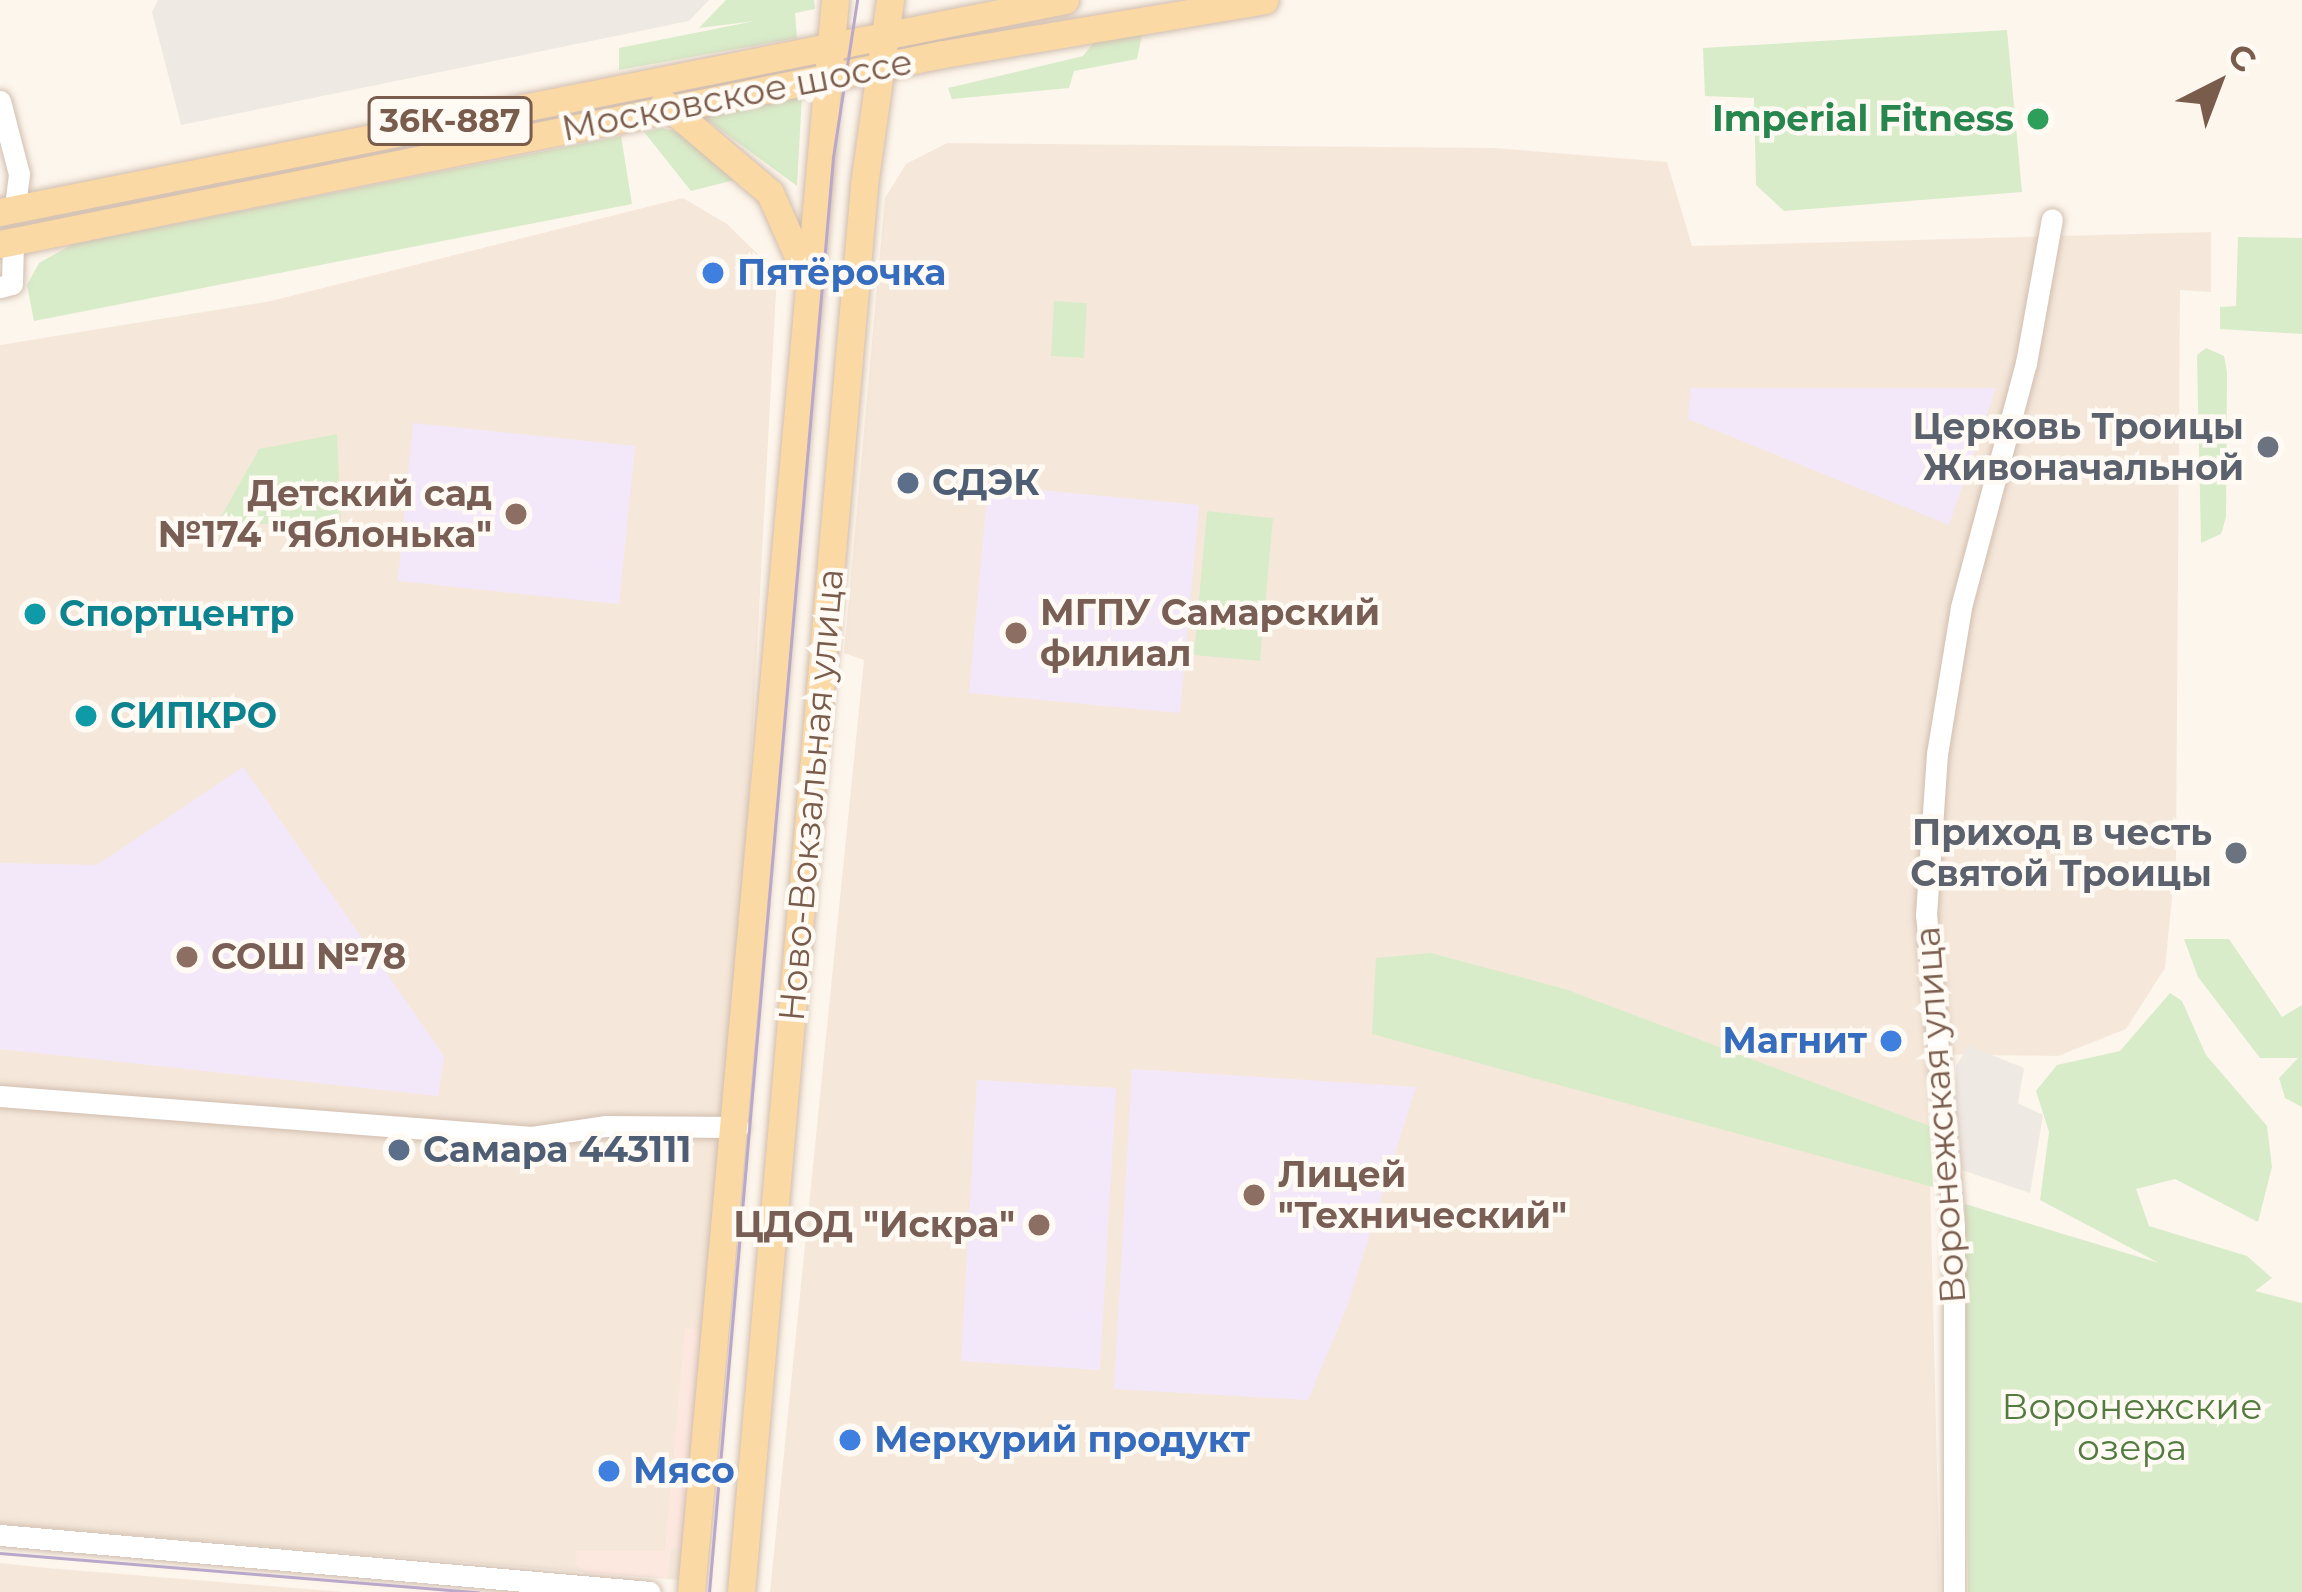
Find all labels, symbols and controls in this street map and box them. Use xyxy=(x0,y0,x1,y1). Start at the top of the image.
north arrow xyxy=(2158,24,2278,144)
text: С xyxy=(2220,34,2264,80)
street label: Московское шоссе xyxy=(558,40,916,150)
road number: 36К-887 xyxy=(366,94,534,148)
place label: Imperial Fitness xyxy=(1712,97,2014,141)
marker: Imperial Fitness xyxy=(2025,106,2051,132)
place label: Пятёрочка xyxy=(737,251,946,295)
marker: Пятёрочка xyxy=(700,260,726,286)
place label: Церковь Троицы Живоначальной xyxy=(1912,404,2244,489)
marker: Церковь Троицы Живоначальной xyxy=(2255,434,2281,460)
place label: СДЭК xyxy=(932,461,1040,505)
marker: СДЭК xyxy=(895,470,921,496)
place label: Детский сад №174 "Яблонька" xyxy=(158,471,492,556)
marker: Детский сад №174 "Яблонька" xyxy=(503,501,529,527)
street label: Ново-Вокзальная улица xyxy=(770,567,852,1023)
place label: МГПУ Самарский филиал xyxy=(1040,590,1380,675)
place label: Спортцентр xyxy=(59,592,295,636)
marker: Спортцентр xyxy=(22,601,48,627)
marker: МГПУ Самарский филиал xyxy=(1003,620,1029,646)
place label: СИПКРО xyxy=(110,694,277,738)
marker: СИПКРО xyxy=(73,703,99,729)
place label: Приход в честь Святой Троицы xyxy=(1910,810,2212,895)
marker: Приход в честь Святой Троицы xyxy=(2223,840,2249,866)
street label: Воронежская улица xyxy=(1905,925,1975,1305)
place label: СОШ №78 xyxy=(211,935,406,979)
marker: СОШ №78 xyxy=(174,944,200,970)
place label: Магнит xyxy=(1722,1019,1867,1063)
marker: Магнит xyxy=(1878,1028,1904,1054)
place label: Самара 443111 xyxy=(423,1128,691,1172)
marker: Самара 443111 xyxy=(386,1137,412,1163)
place label: Лицей "Технический" xyxy=(1278,1152,1567,1237)
marker: Лицей "Технический" xyxy=(1241,1182,1267,1208)
place label: ЦДОД "Искра" xyxy=(733,1203,1015,1247)
marker: ЦДОД "Искра" xyxy=(1026,1212,1052,1238)
park label: Воронежские озера xyxy=(2002,1384,2262,1469)
place label: Меркурий продукт xyxy=(874,1418,1250,1462)
marker: Меркурий продукт xyxy=(837,1427,863,1453)
place label: Мясо xyxy=(633,1449,735,1493)
marker: Мясо xyxy=(596,1458,622,1484)

